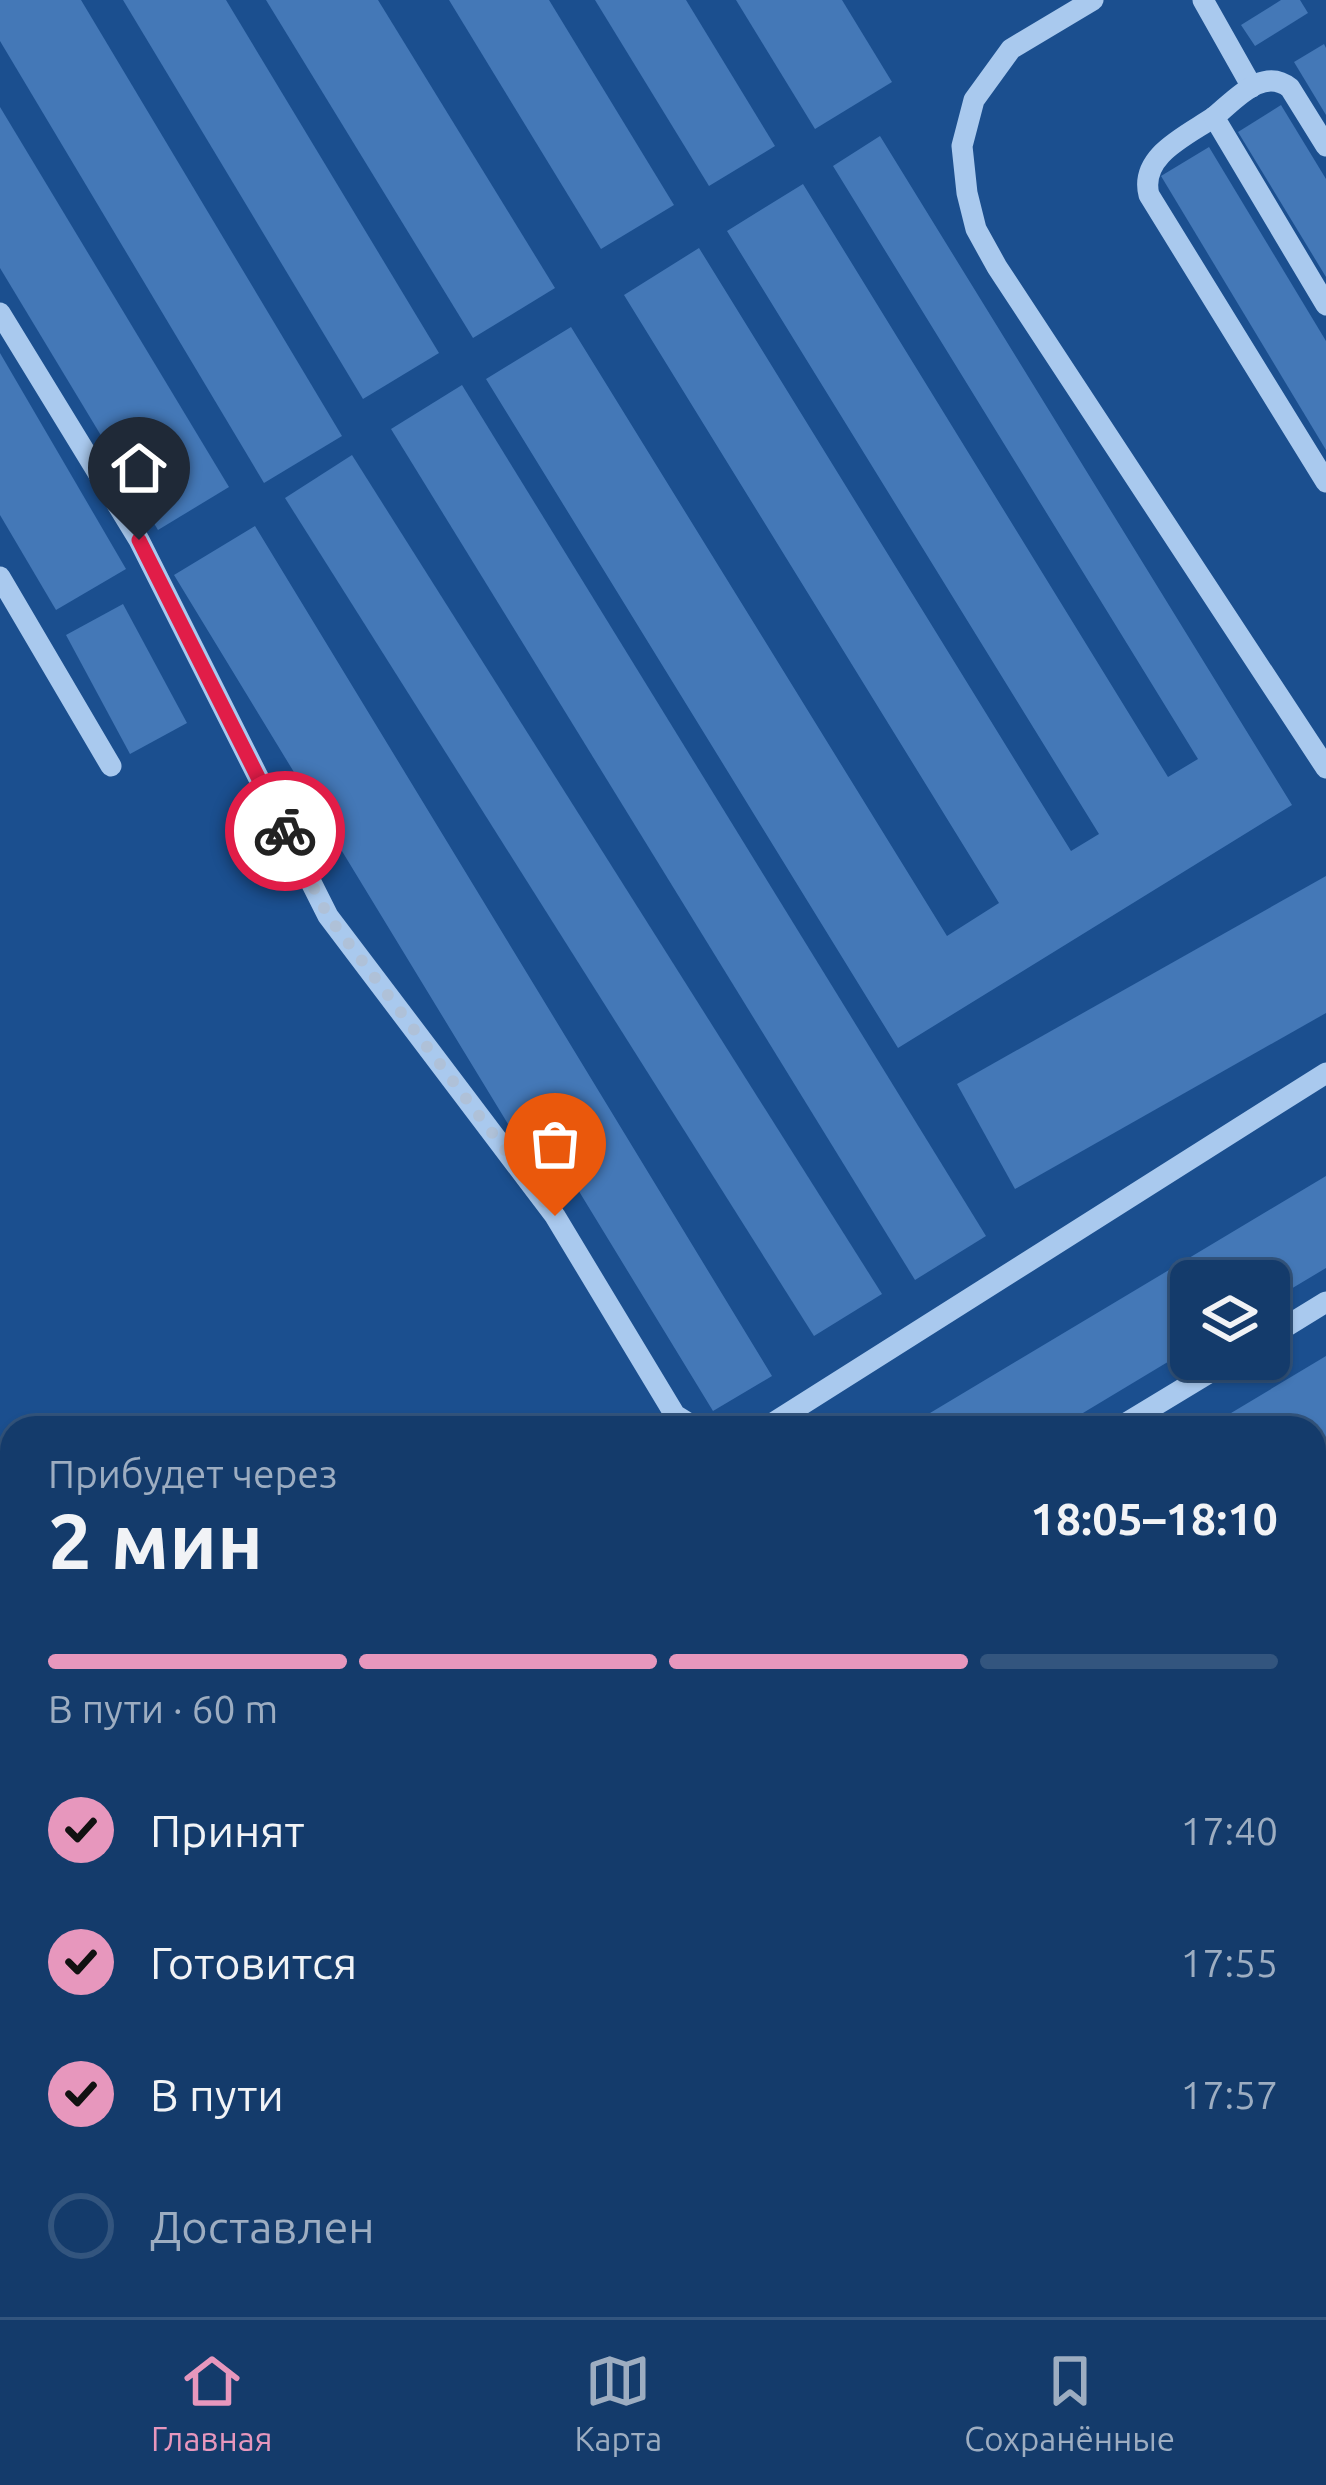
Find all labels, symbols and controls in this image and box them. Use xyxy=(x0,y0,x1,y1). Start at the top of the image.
pin xyxy=(88,417,190,540)
icon: home xyxy=(106,435,172,501)
courier xyxy=(225,771,345,891)
icon: bike xyxy=(252,798,318,864)
pin xyxy=(504,1093,606,1216)
icon: bag xyxy=(522,1111,588,1177)
map controls xyxy=(1170,1260,1290,1380)
button: layers xyxy=(1170,1260,1290,1380)
text: Прибудет через xyxy=(48,1452,337,1495)
text: 18:05–18:10 xyxy=(1030,1493,1278,1544)
text: 2 мин xyxy=(48,1496,263,1584)
text: В пути · 60 m xyxy=(48,1687,278,1730)
icon: check xyxy=(48,1797,114,1863)
text: Принят xyxy=(150,1805,305,1856)
text: 17:40 xyxy=(1180,1809,1278,1852)
icon: check xyxy=(48,1929,114,1995)
text: Готовится xyxy=(150,1937,357,1988)
text: 17:55 xyxy=(1180,1941,1278,1984)
icon: check xyxy=(48,2061,114,2127)
text: В пути xyxy=(150,2069,284,2120)
text: 17:57 xyxy=(1180,2073,1278,2116)
text: Доставлен xyxy=(150,2201,375,2252)
tab: Главная xyxy=(151,2348,273,2457)
tab: Карта xyxy=(574,2348,662,2457)
tab: Сохранённые xyxy=(964,2348,1175,2457)

